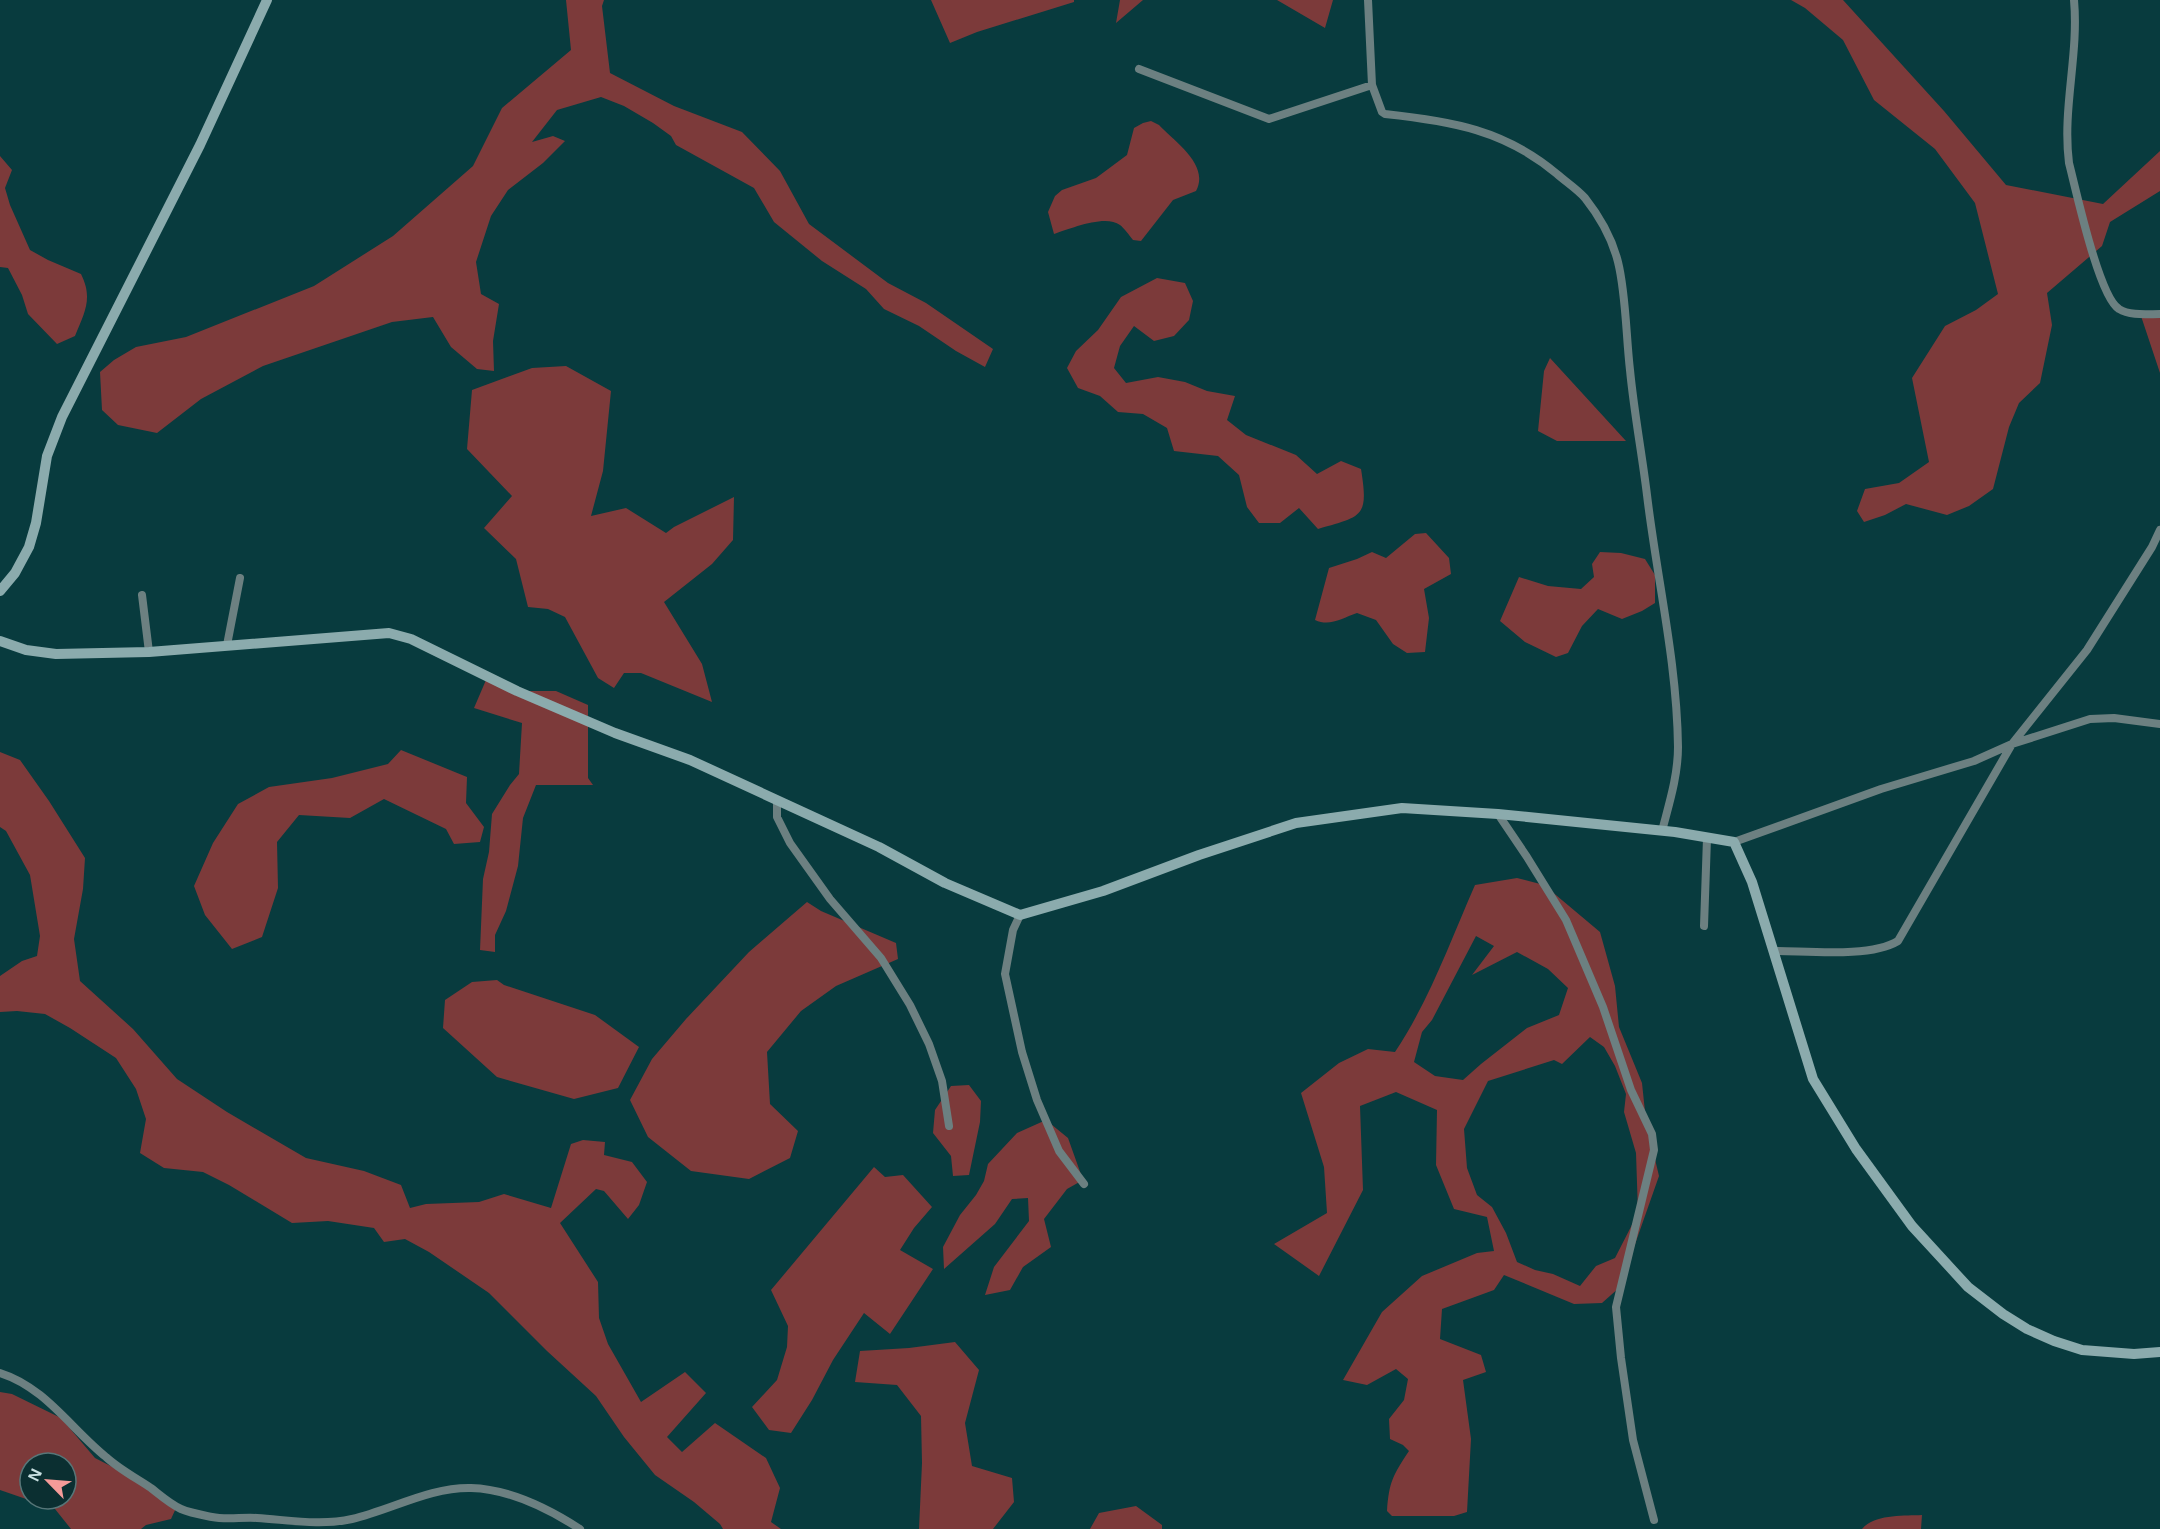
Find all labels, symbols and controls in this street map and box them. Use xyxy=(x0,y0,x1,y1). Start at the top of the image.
north arrow xyxy=(18,1451,78,1511)
text: N xyxy=(25,1466,45,1484)

